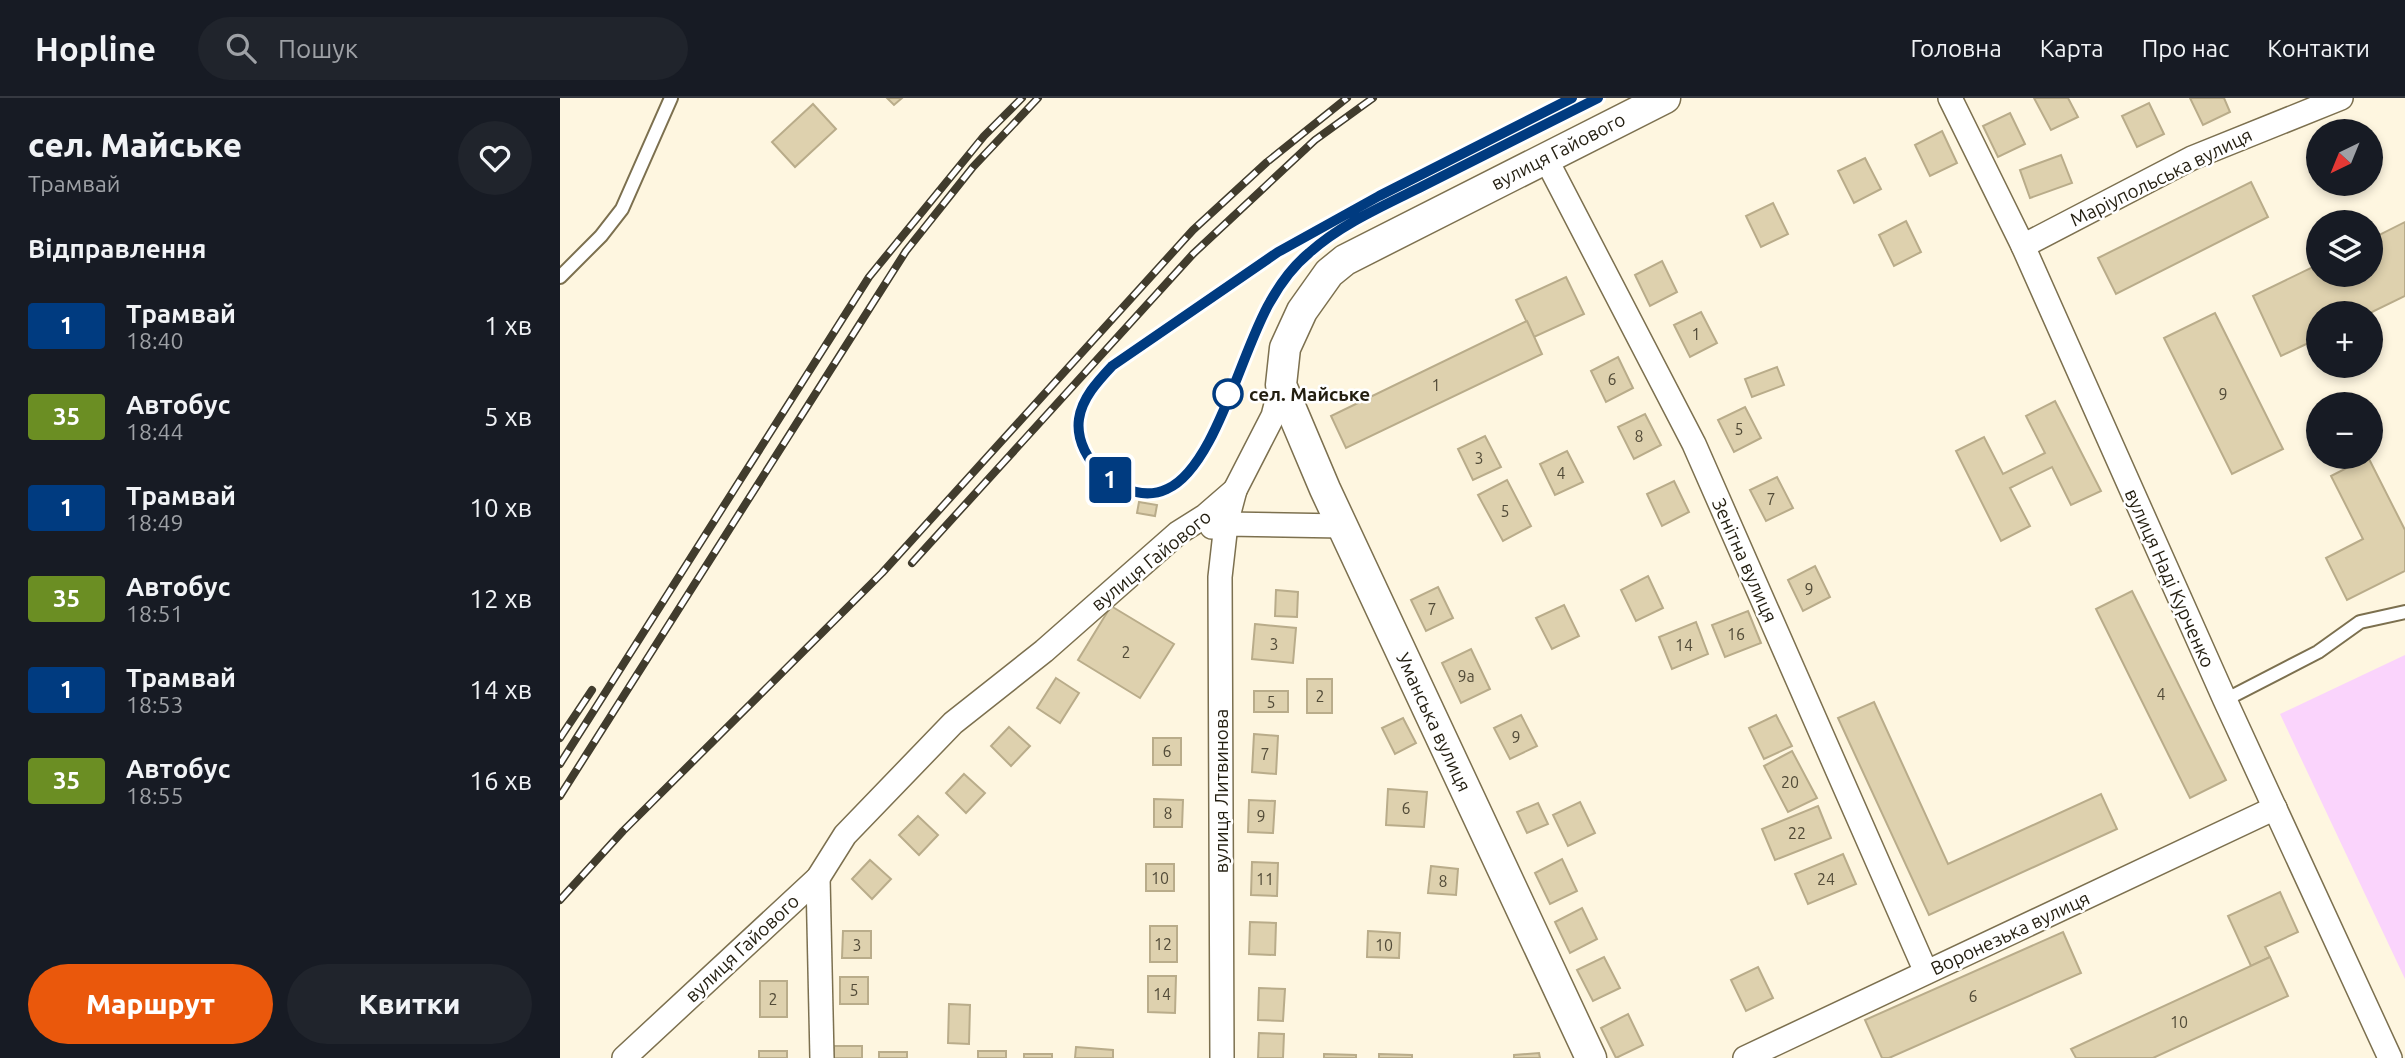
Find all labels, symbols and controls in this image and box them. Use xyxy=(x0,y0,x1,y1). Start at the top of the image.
search box xyxy=(198,17,688,80)
icon: search xyxy=(222,29,260,67)
text: Hopline xyxy=(35,30,156,67)
text: Пошук xyxy=(278,34,358,63)
text: Головна xyxy=(1910,35,2002,62)
text: Карта xyxy=(2040,35,2104,62)
text: Про нас xyxy=(2142,35,2229,62)
text: Контакти xyxy=(2267,35,2370,62)
street label: вулиця Гайового xyxy=(1487,108,1629,194)
north arrow xyxy=(2306,119,2384,196)
map controls xyxy=(2306,119,2383,469)
button: heart xyxy=(458,121,532,195)
street label: Маріупольська вулиця xyxy=(2066,123,2256,231)
text: сел. Майське xyxy=(28,126,242,163)
text: Трамвай xyxy=(28,171,120,196)
button: layers xyxy=(2306,210,2383,287)
text: Відправлення xyxy=(28,234,206,263)
text: Трамвай xyxy=(126,299,236,328)
button: + xyxy=(2306,301,2383,378)
text: 1 хв xyxy=(484,311,532,340)
text: 1 xyxy=(60,312,73,339)
house number: 1 xyxy=(1691,325,1701,343)
text: 18:40 xyxy=(126,328,184,353)
house number: 6 xyxy=(1607,370,1617,388)
house number: 1 xyxy=(1431,376,1441,394)
marker: сел. Майське xyxy=(1213,379,1243,409)
place label: сел. Майське xyxy=(1249,383,1370,405)
house number: 9 xyxy=(2218,385,2228,403)
text: Автобус xyxy=(126,390,230,419)
button: − xyxy=(2306,392,2383,469)
text: 5 хв xyxy=(484,402,532,431)
text: 35 xyxy=(53,403,80,430)
text: 18:44 xyxy=(126,419,184,444)
house number: 5 xyxy=(1734,420,1744,438)
house number: 8 xyxy=(1634,427,1644,445)
house number: 3 xyxy=(1474,449,1484,467)
line badge: 1 xyxy=(1087,457,1133,503)
house number: 4 xyxy=(1556,464,1566,482)
text: 1 xyxy=(1103,466,1117,493)
text: Трамвай xyxy=(126,481,236,510)
street label: вулиця Наді Курченко xyxy=(2121,485,2219,671)
house number: 7 xyxy=(1766,490,1776,508)
text: 10 хв xyxy=(469,493,532,522)
text: 1 xyxy=(60,494,73,521)
street label: Зенітна вулиця xyxy=(1708,495,1782,625)
house number: 5 xyxy=(1500,502,1510,520)
street label: вулиця Гайового xyxy=(1087,505,1215,615)
text: 18:49 xyxy=(126,510,184,535)
text: Автобус xyxy=(126,572,230,601)
house number: 9 xyxy=(1804,580,1814,598)
text: 12 хв xyxy=(469,584,532,613)
text: 35 xyxy=(53,585,80,612)
house number: 7 xyxy=(1427,600,1437,618)
text: 18:51 xyxy=(126,601,184,626)
house number: 16 xyxy=(1727,625,1745,643)
house number: 3 xyxy=(1269,635,1279,653)
house number: 14 xyxy=(1675,636,1693,654)
house number: 2 xyxy=(1121,643,1131,661)
street label: Уманська вулиця xyxy=(1392,649,1476,795)
text: Трамвай xyxy=(126,663,236,692)
house number: 9а xyxy=(1457,667,1475,685)
text: 14 хв xyxy=(469,675,532,704)
text: 1 xyxy=(60,676,73,703)
house number: 4 xyxy=(2156,685,2166,703)
house number: 2 xyxy=(1315,687,1325,705)
text: 18:53 xyxy=(126,692,184,717)
house number: 5 xyxy=(1266,693,1276,711)
street label: вулиця Литвинова xyxy=(1210,709,1232,873)
house number: 9 xyxy=(1511,728,1521,746)
house number: 6 xyxy=(1162,742,1172,760)
house number: 7 xyxy=(1260,745,1270,763)
text: Автобус xyxy=(126,754,230,783)
text: 16 хв xyxy=(469,766,532,795)
text: 35 xyxy=(53,767,80,794)
house number: 20 xyxy=(1781,773,1799,791)
text: 18:55 xyxy=(126,783,184,808)
house number: 6 xyxy=(1401,799,1411,817)
house number: 8 xyxy=(1163,804,1173,822)
house number: 9 xyxy=(1256,807,1266,825)
house number: 22 xyxy=(1788,824,1806,842)
house number: 10 xyxy=(1151,869,1169,887)
house number: 11 xyxy=(1256,870,1274,888)
house number: 24 xyxy=(1817,870,1835,888)
house number: 8 xyxy=(1438,872,1448,890)
street label: Воронезька вулиця xyxy=(1927,887,2093,979)
street label: вулиця Гайового xyxy=(681,890,803,1006)
house number: 12 xyxy=(1154,935,1172,953)
house number: 3 xyxy=(852,936,862,954)
house number: 10 xyxy=(1375,936,1393,954)
button: Маршрут xyxy=(28,964,273,1044)
button: Квитки xyxy=(287,964,532,1044)
house number: 5 xyxy=(849,981,859,999)
house number: 14 xyxy=(1153,985,1171,1003)
house number: 6 xyxy=(1968,987,1978,1005)
house number: 2 xyxy=(768,990,778,1008)
house number: 10 xyxy=(2170,1013,2188,1031)

